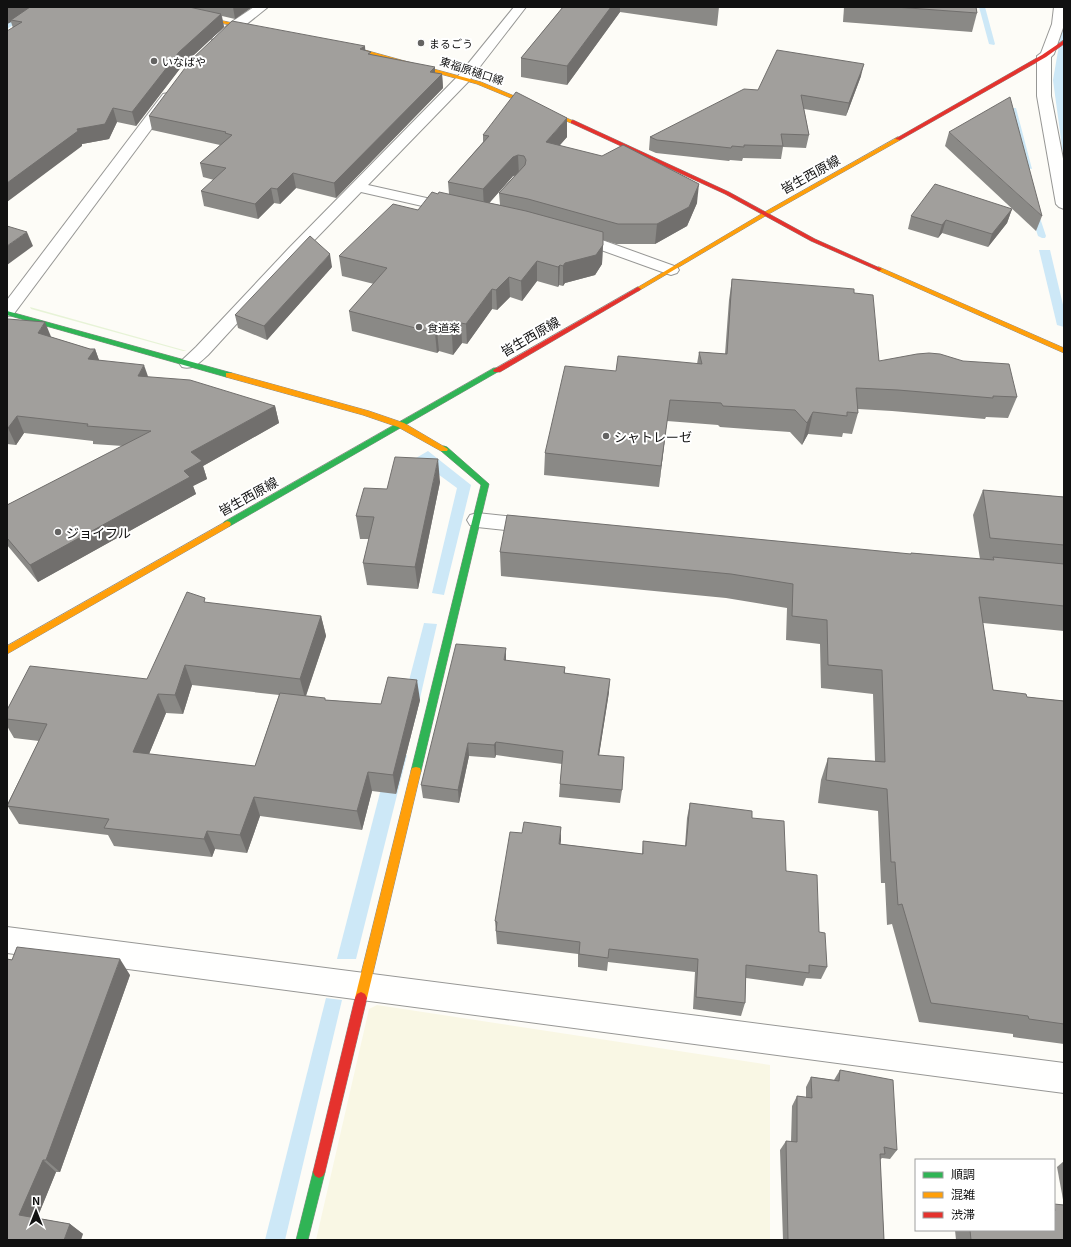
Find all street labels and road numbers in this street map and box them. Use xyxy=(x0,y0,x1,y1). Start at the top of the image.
street label: 東福原樋口線 xyxy=(438,52,506,88)
street label: 皆生西原線 xyxy=(777,150,843,198)
street label: 皆生西原線 xyxy=(497,312,563,360)
street label: 皆生西原線 xyxy=(215,472,281,520)

